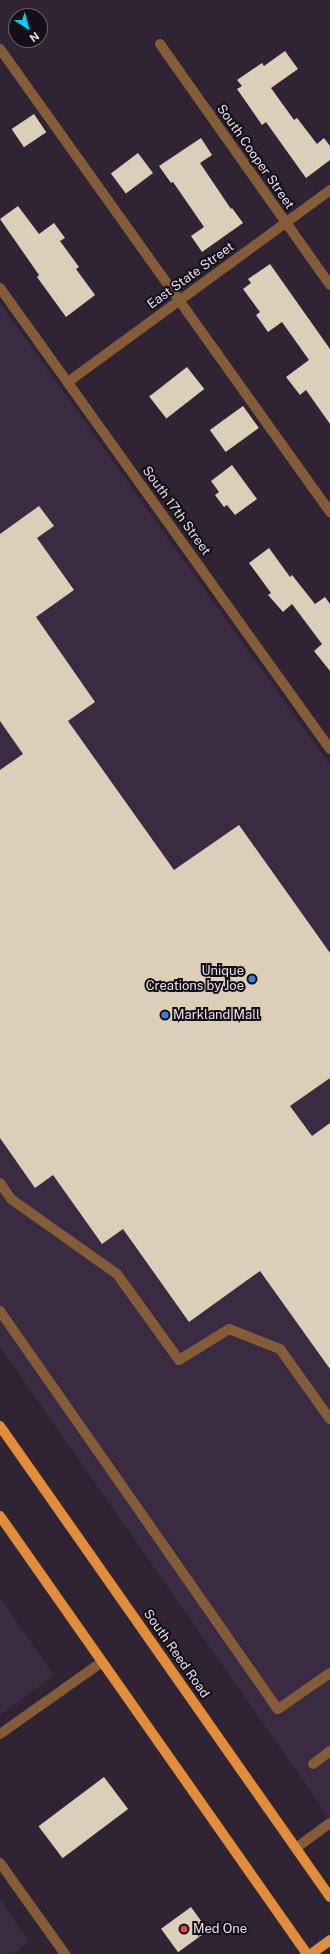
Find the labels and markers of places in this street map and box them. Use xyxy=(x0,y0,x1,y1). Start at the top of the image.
place label: Unique Creations by Joe xyxy=(146,964,244,995)
marker: Unique Creations by Joe xyxy=(247,974,257,984)
place label: Markland Mall xyxy=(173,1007,260,1023)
marker: Markland Mall xyxy=(160,1010,170,1020)
place label: Med One xyxy=(193,1921,247,1937)
marker: Med One xyxy=(178,1923,190,1935)

